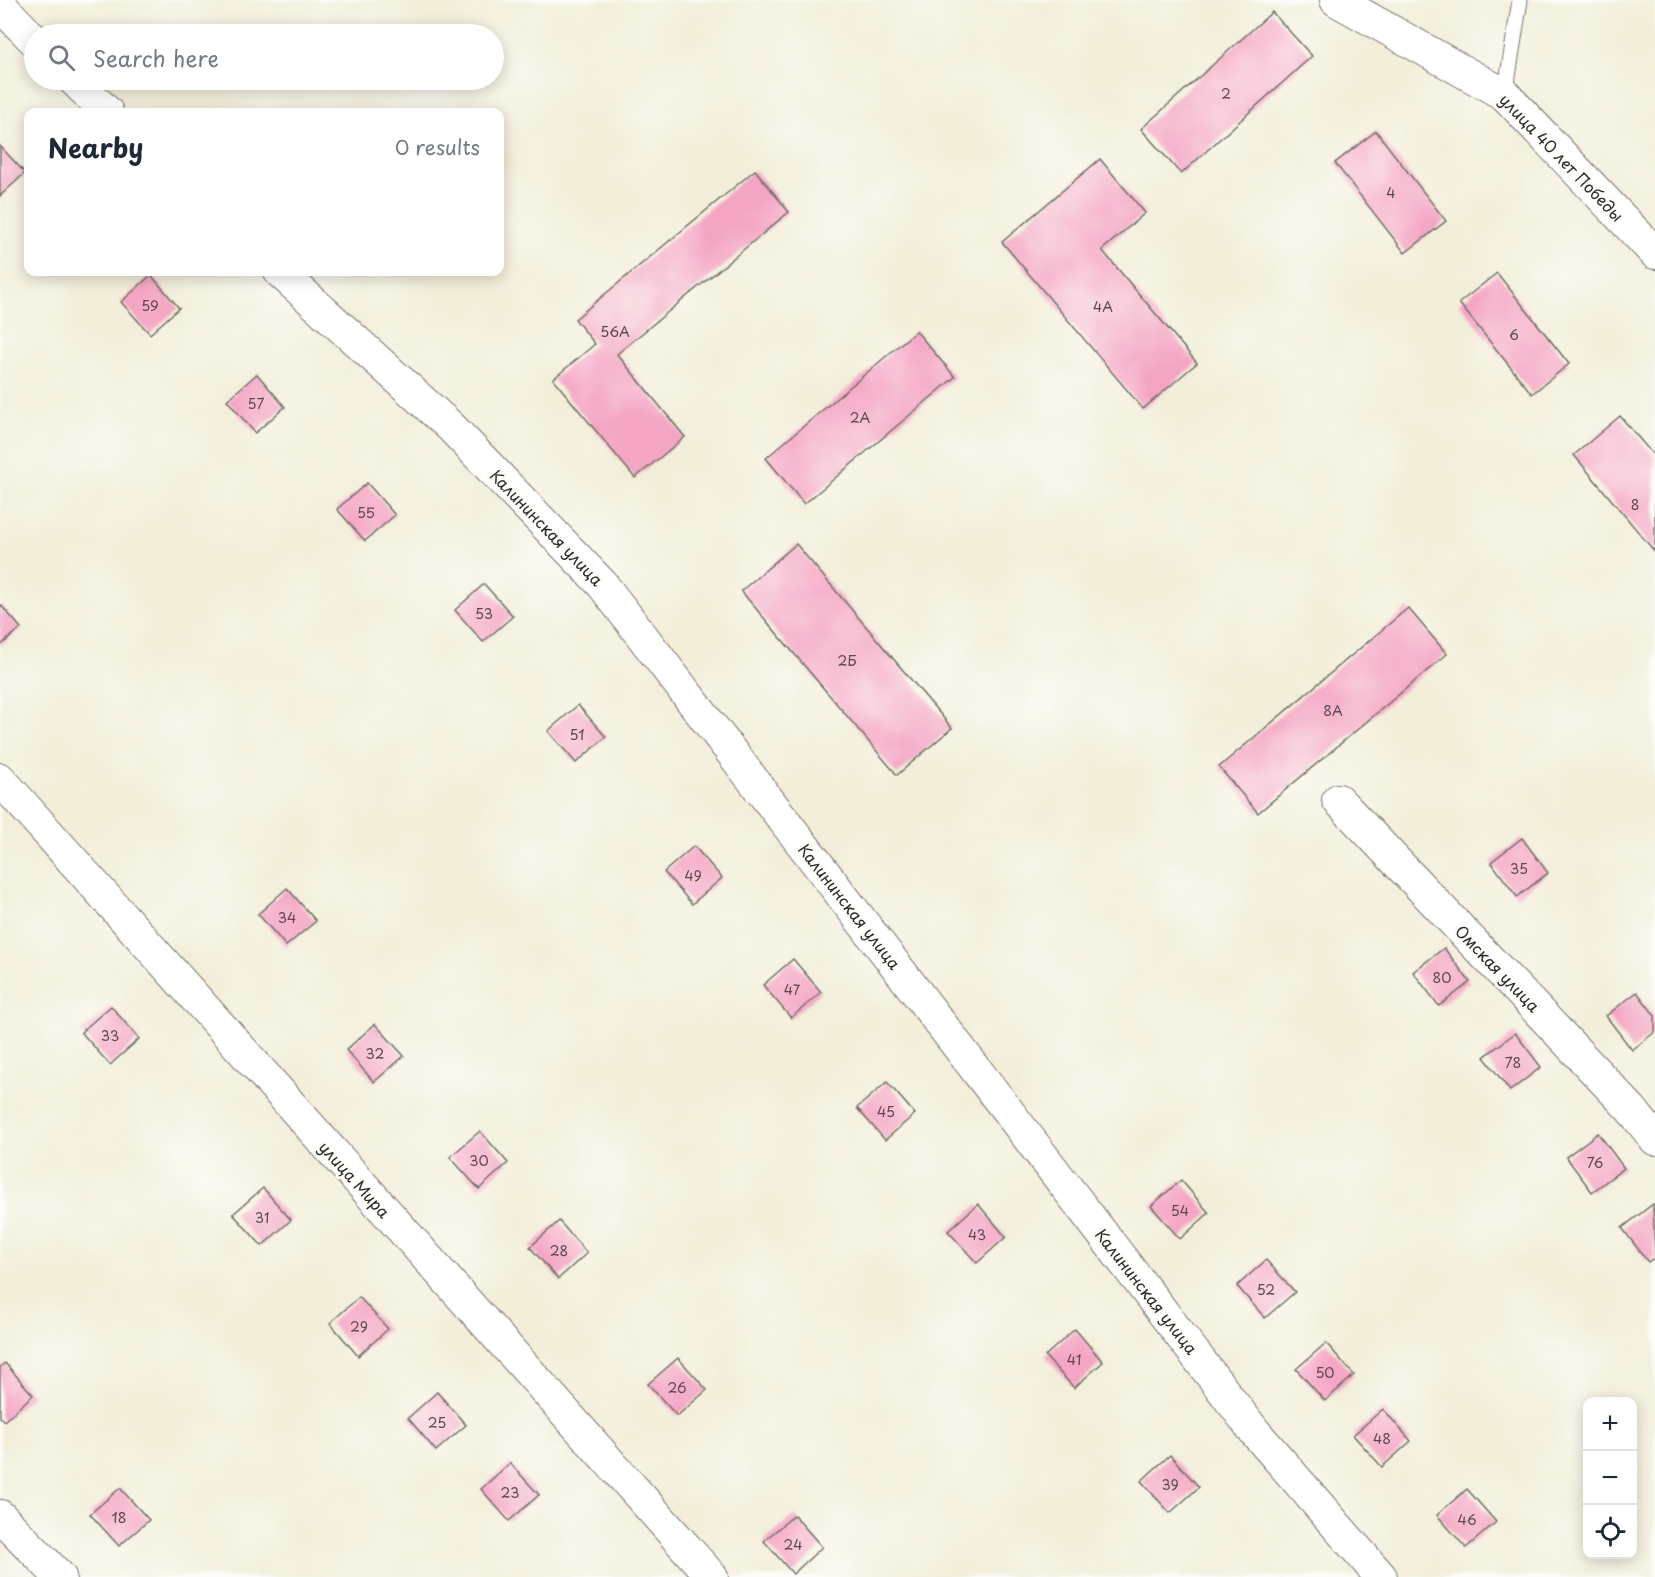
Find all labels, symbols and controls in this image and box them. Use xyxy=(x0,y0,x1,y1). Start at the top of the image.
search box xyxy=(24,24,504,90)
icon: search xyxy=(45,41,78,74)
text: Search here xyxy=(93,41,219,74)
house number: 2 xyxy=(1221,83,1231,104)
street label: улица 40 лет Победы xyxy=(1494,88,1630,226)
text: Nearby xyxy=(48,128,143,167)
text: 0 results xyxy=(395,132,480,162)
house number: 4 xyxy=(1386,182,1396,203)
house number: 59 xyxy=(141,295,159,316)
house number: 4А xyxy=(1093,296,1113,317)
house number: 56А xyxy=(600,321,630,342)
house number: 6 xyxy=(1509,324,1519,345)
house number: 57 xyxy=(248,393,264,414)
house number: 2А xyxy=(850,407,871,428)
street label: Калининская улица xyxy=(485,463,609,591)
house number: 8 xyxy=(1631,494,1639,515)
house number: 55 xyxy=(357,502,375,523)
house number: 53 xyxy=(475,603,493,624)
house number: 2Б xyxy=(837,650,857,671)
house number: 8А xyxy=(1323,700,1343,721)
house number: 51 xyxy=(570,724,584,745)
street label: Калининская улица xyxy=(793,838,907,974)
house number: 35 xyxy=(1510,858,1528,879)
house number: 49 xyxy=(684,865,702,886)
house number: 34 xyxy=(278,907,296,928)
street label: Омская улица xyxy=(1450,919,1546,1017)
house number: 80 xyxy=(1433,967,1451,988)
house number: 47 xyxy=(784,979,801,1000)
house number: 33 xyxy=(101,1025,119,1046)
house number: 32 xyxy=(366,1043,384,1064)
house number: 78 xyxy=(1505,1052,1521,1073)
house number: 45 xyxy=(877,1101,895,1122)
street label: улица Мира xyxy=(314,1135,396,1223)
house number: 30 xyxy=(469,1150,489,1171)
house number: 76 xyxy=(1587,1152,1604,1173)
house number: 54 xyxy=(1171,1200,1189,1221)
house number: 31 xyxy=(255,1207,269,1228)
street label: Калининская улица xyxy=(1090,1223,1204,1359)
house number: 43 xyxy=(968,1224,986,1245)
house number: 28 xyxy=(550,1240,568,1261)
house number: 52 xyxy=(1257,1279,1275,1300)
house number: 29 xyxy=(350,1316,368,1337)
house number: 41 xyxy=(1067,1349,1081,1370)
house number: 50 xyxy=(1315,1362,1335,1383)
house number: 26 xyxy=(667,1377,687,1398)
map controls xyxy=(1583,1397,1637,1559)
button: + xyxy=(1583,1397,1637,1451)
house number: 25 xyxy=(428,1412,446,1433)
house number: 48 xyxy=(1373,1428,1391,1449)
button: − xyxy=(1583,1451,1637,1505)
house number: 39 xyxy=(1161,1474,1179,1495)
house number: 23 xyxy=(501,1482,519,1503)
button: locate xyxy=(1583,1505,1637,1559)
house number: 18 xyxy=(111,1507,127,1528)
house number: 46 xyxy=(1457,1509,1477,1530)
house number: 24 xyxy=(784,1534,802,1555)

